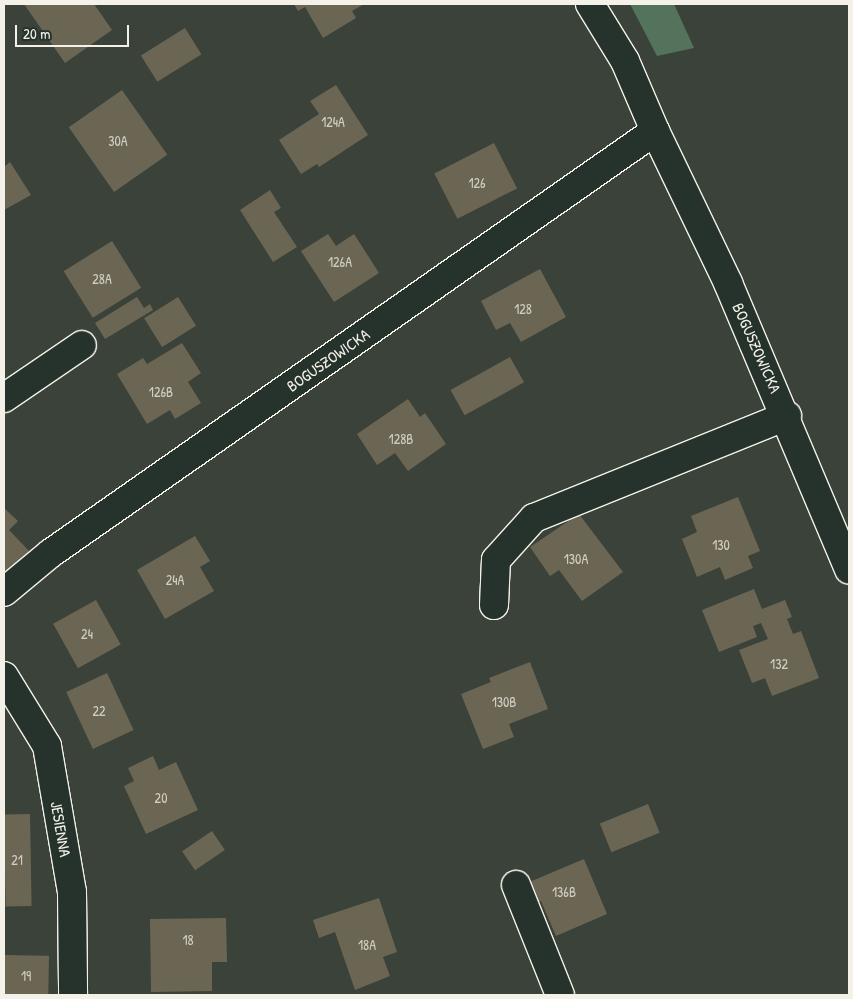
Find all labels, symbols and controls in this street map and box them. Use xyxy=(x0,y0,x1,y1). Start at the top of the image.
scale bar xyxy=(18,15,131,47)
text: 20 m xyxy=(23,23,50,44)
house number: 124A xyxy=(321,114,345,130)
house number: 30A xyxy=(108,133,128,149)
house number: 126 xyxy=(468,175,486,191)
house number: 126A xyxy=(328,254,352,270)
house number: 28A xyxy=(92,271,112,287)
street label: BOGUSZOWICKA xyxy=(729,300,785,396)
house number: 128 xyxy=(514,301,532,317)
street label: BOGUSZOWICKA xyxy=(283,324,373,396)
house number: 126B xyxy=(149,384,173,400)
house number: 128B xyxy=(389,431,413,447)
house number: 130 xyxy=(712,537,730,553)
house number: 130A xyxy=(564,551,588,567)
house number: 24A xyxy=(166,572,184,588)
house number: 24 xyxy=(81,626,93,642)
house number: 132 xyxy=(770,656,788,672)
house number: 130B xyxy=(492,694,516,710)
house number: 22 xyxy=(92,703,106,719)
house number: 20 xyxy=(155,790,167,806)
street label: JESIENNA xyxy=(47,800,75,858)
house number: 21 xyxy=(11,852,23,868)
house number: 136B xyxy=(552,884,576,900)
house number: 18 xyxy=(182,932,194,948)
house number: 18A xyxy=(358,937,376,953)
house number: 19 xyxy=(21,968,31,984)

